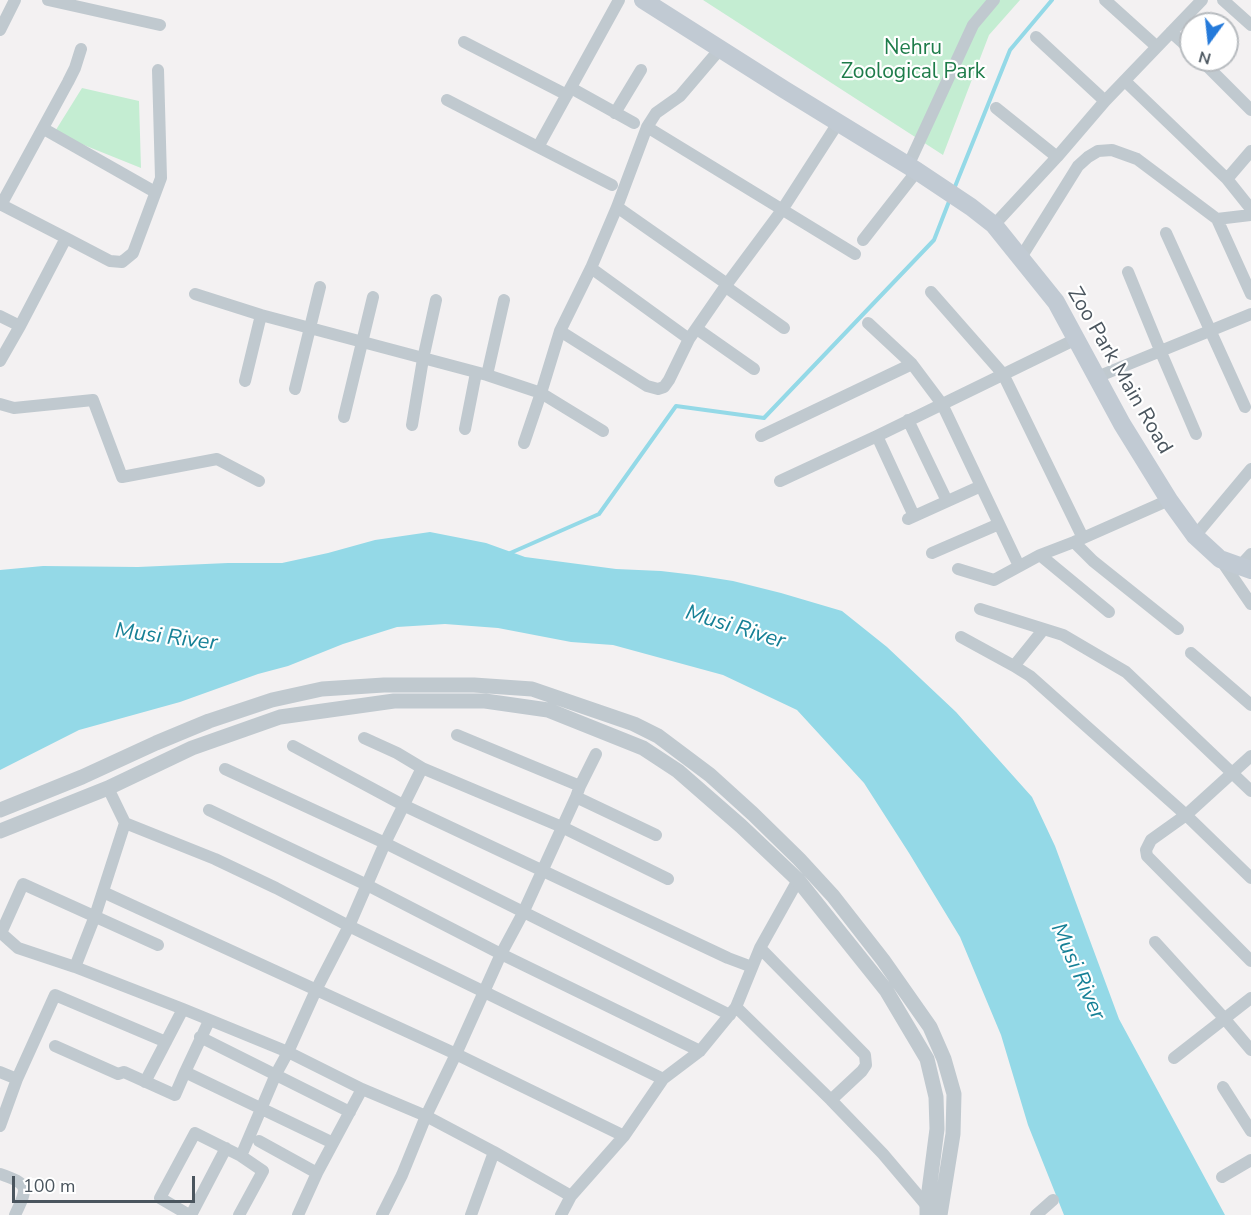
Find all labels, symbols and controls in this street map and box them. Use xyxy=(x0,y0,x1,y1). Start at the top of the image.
north arrow xyxy=(1179,12,1239,72)
park label: Nehru Zoological Park xyxy=(841,36,985,86)
text: N xyxy=(1196,45,1213,70)
street label: Zoo Park Main Road xyxy=(1061,283,1177,459)
water label: Musi River xyxy=(682,600,788,656)
water label: Musi River xyxy=(113,619,219,657)
water label: Musi River xyxy=(1044,920,1110,1024)
scale bar xyxy=(15,1164,198,1202)
text: 100 m xyxy=(23,1174,75,1198)

